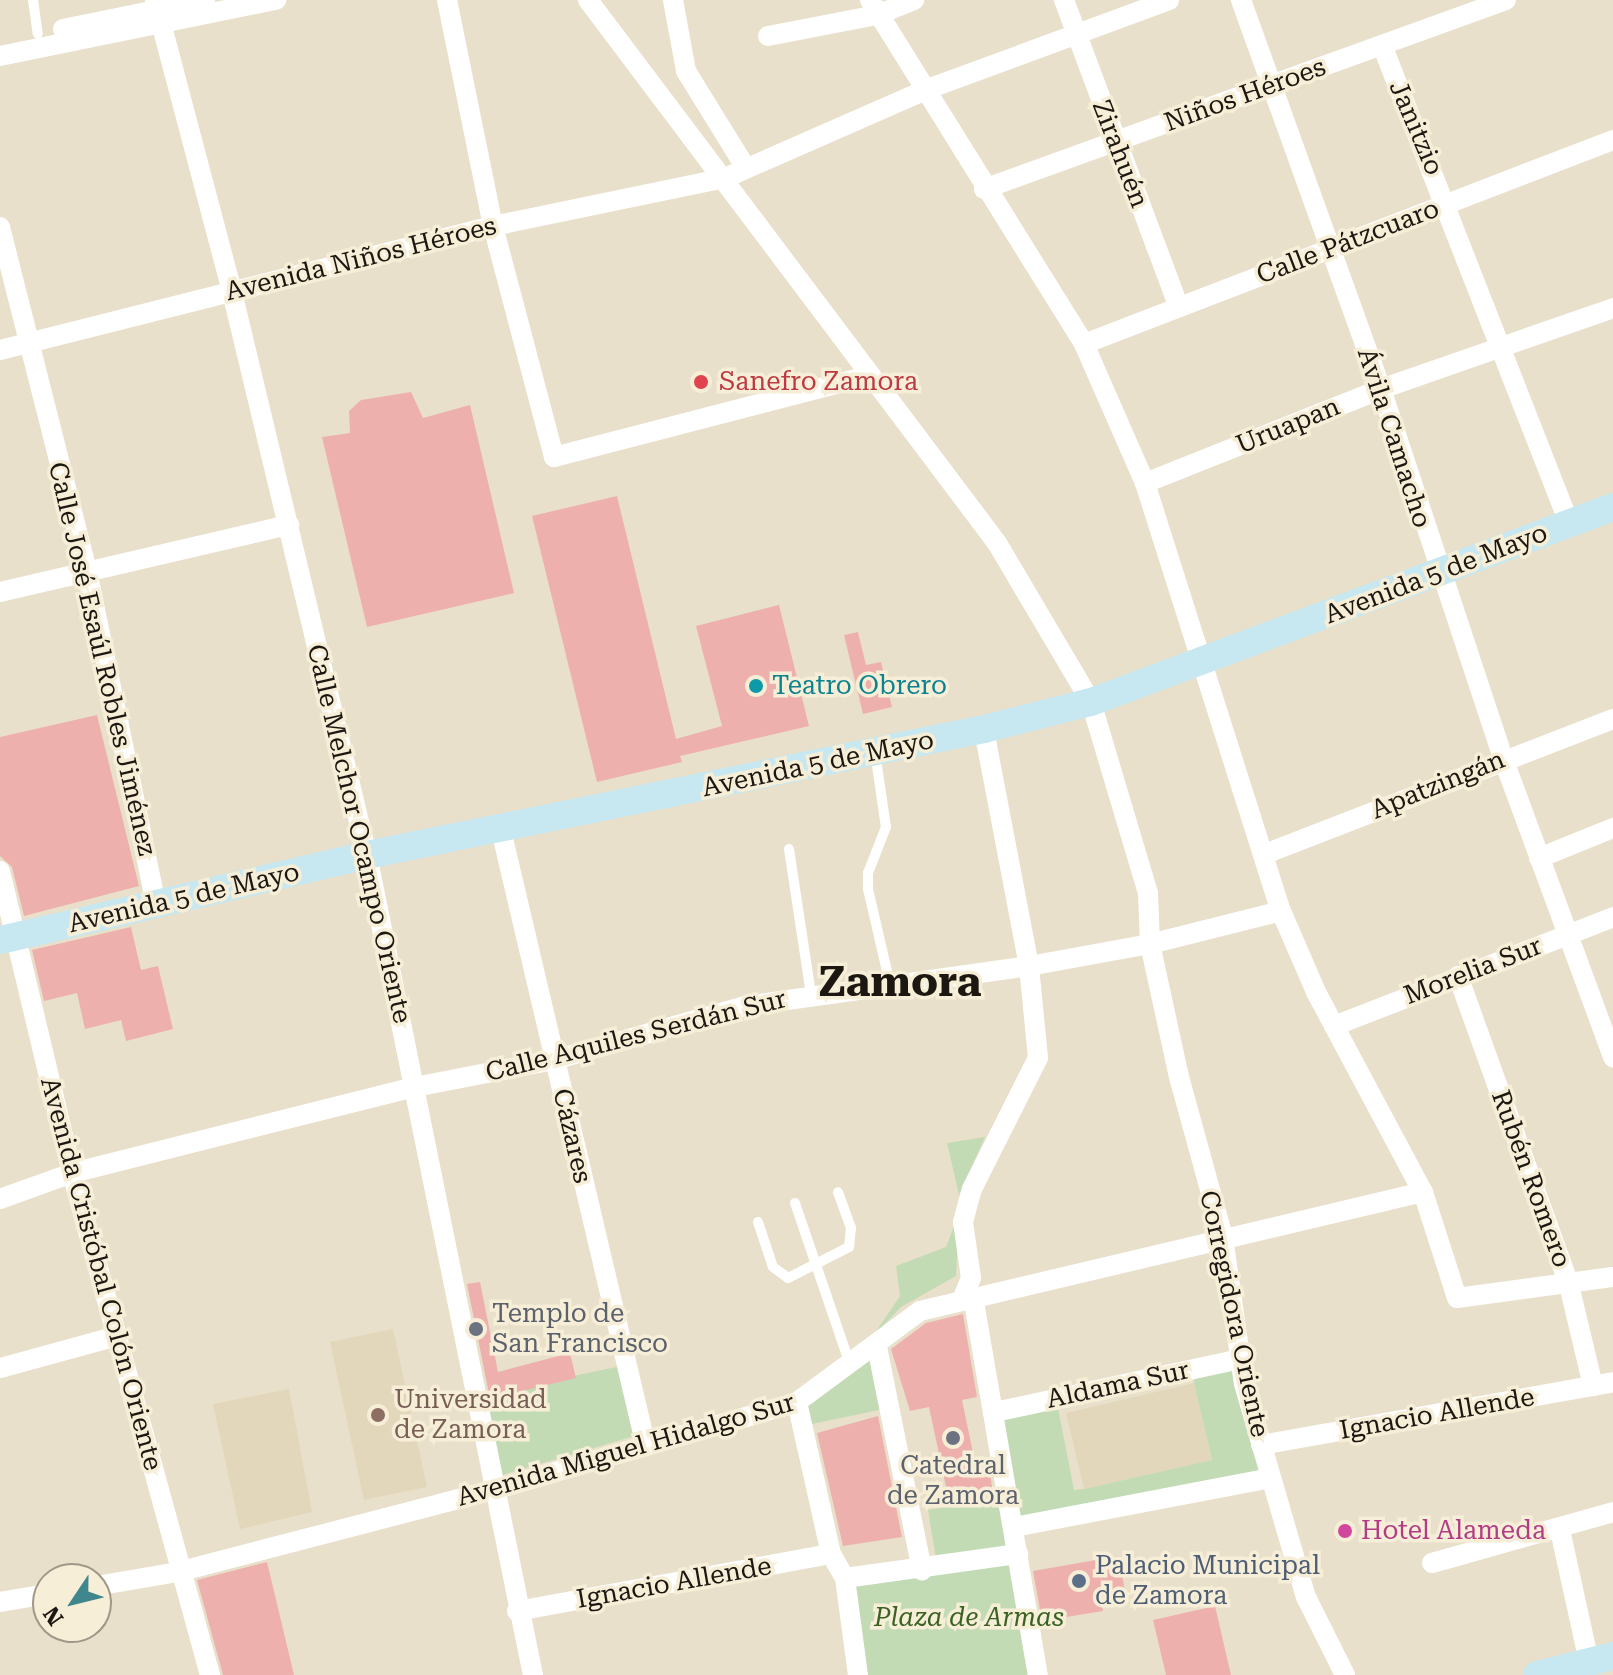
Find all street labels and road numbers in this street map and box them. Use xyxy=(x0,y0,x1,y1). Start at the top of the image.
street label: Niños Héroes xyxy=(1160,51,1330,139)
street label: Janitzio xyxy=(1382,76,1450,180)
street label: Zirahuén xyxy=(1085,96,1155,212)
street label: Calle Pátzcuaro xyxy=(1252,193,1444,291)
street label: Avenida Niños Héroes xyxy=(222,210,500,308)
street label: Ávila Camacho xyxy=(1350,344,1438,532)
street label: Uruapan xyxy=(1232,391,1344,461)
street label: Calle José Esaúl Robles Jiménez xyxy=(42,459,162,859)
street label: Avenida 5 de Mayo xyxy=(1320,517,1552,631)
street label: Calle Melchor Ocampo Oriente xyxy=(300,642,418,1026)
street label: Avenida 5 de Mayo xyxy=(699,724,937,804)
street label: Apatzingán xyxy=(1367,744,1509,826)
street label: Avenida 5 de Mayo xyxy=(66,856,302,940)
street label: Morelia Sur xyxy=(1400,930,1546,1012)
street label: Calle Aquiles Serdán Sur xyxy=(482,984,790,1088)
street label: Avenida Cristóbal Colón Oriente xyxy=(33,1074,169,1474)
street label: Cázares xyxy=(546,1086,598,1186)
street label: Rubén Romero xyxy=(1485,1086,1577,1272)
street label: Corregidora Oriente xyxy=(1193,1188,1275,1440)
street label: Aldama Sur xyxy=(1044,1355,1192,1415)
street label: Ignacio Allende xyxy=(1337,1382,1537,1446)
street label: Avenida Miguel Hidalgo Sur xyxy=(454,1387,798,1513)
street label: Ignacio Allende xyxy=(574,1551,774,1615)

